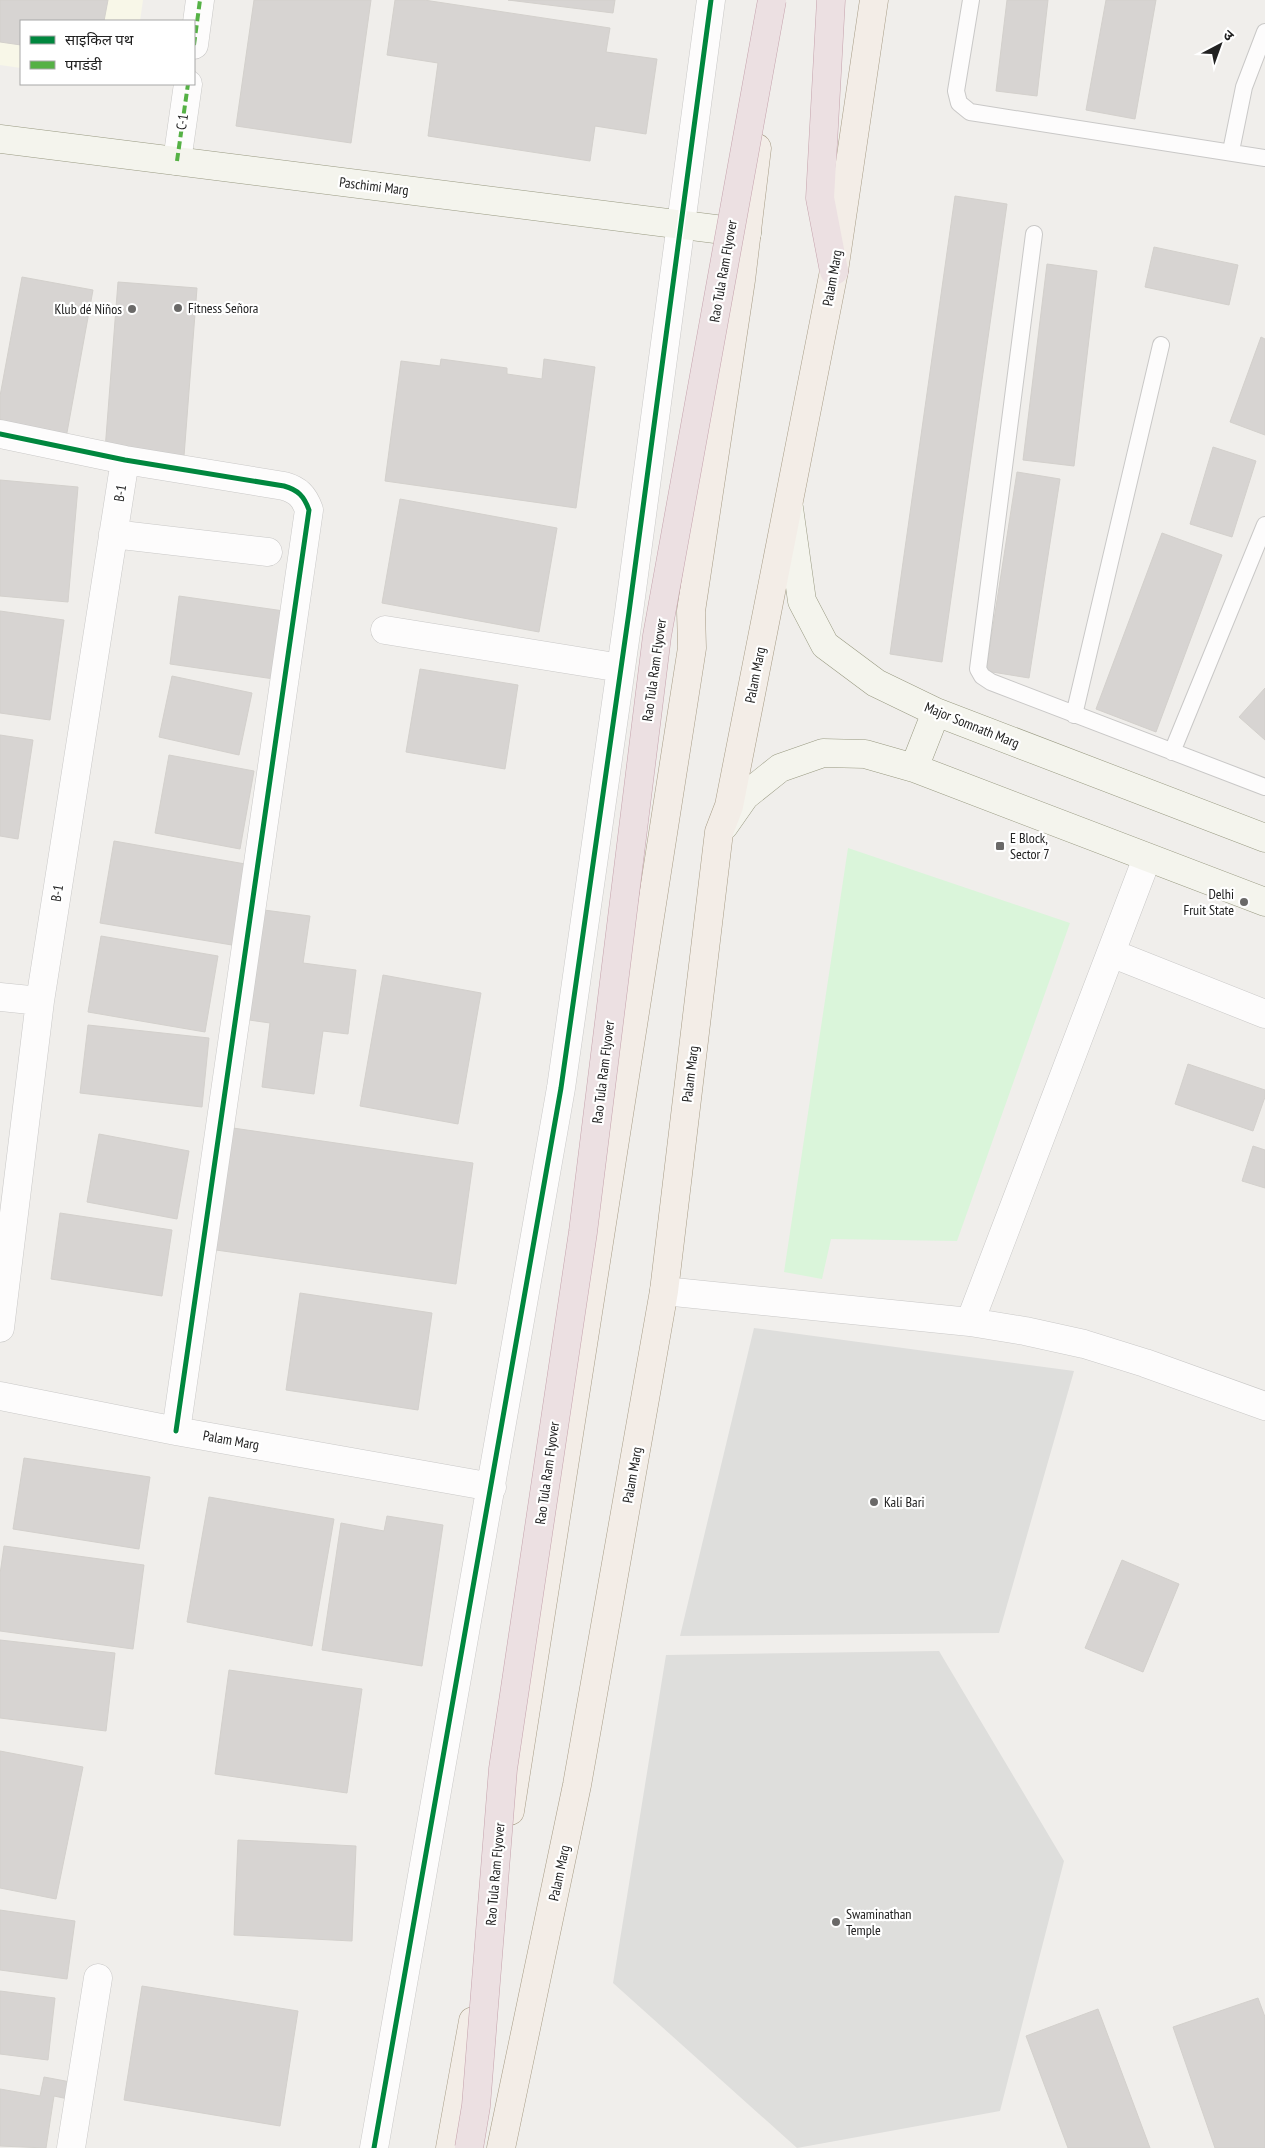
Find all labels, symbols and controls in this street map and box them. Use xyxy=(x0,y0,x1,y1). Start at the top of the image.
legend xyxy=(20,20,195,85)
north arrow xyxy=(1195,20,1245,70)
text: उ xyxy=(1220,26,1238,45)
text: साइकिल पथ xyxy=(65,30,134,49)
text: पगडंडी xyxy=(65,55,103,74)
street label: C-1 xyxy=(172,113,192,131)
street label: Paschimi Marg xyxy=(338,173,410,199)
street label: Rao Tula Ram Flyover xyxy=(705,218,741,324)
street label: Palam Marg xyxy=(818,248,846,308)
place label: Fitness Señora xyxy=(188,299,258,317)
place label: Klub dé Niños xyxy=(54,300,122,318)
marker: Fitness Señora xyxy=(172,302,184,314)
marker: Klub dé Niños xyxy=(126,303,138,315)
street label: B-1 xyxy=(110,483,130,503)
street label: Rao Tula Ram Flyover xyxy=(638,617,670,723)
street label: Palam Marg xyxy=(741,645,769,705)
street label: Major Somnath Marg xyxy=(922,698,1022,752)
place label: E Block, Sector 7 xyxy=(1010,829,1050,863)
marker: E Block, Sector 7 xyxy=(994,840,1006,852)
street label: B-1 xyxy=(47,883,67,903)
place label: Delhi Fruit State xyxy=(1183,885,1234,919)
marker: Delhi Fruit State xyxy=(1238,896,1250,908)
street label: Rao Tula Ram Flyover xyxy=(588,1019,618,1125)
street label: Palam Marg xyxy=(678,1045,702,1103)
street label: Rao Tula Ram Flyover xyxy=(531,1420,563,1526)
street label: Palam Marg xyxy=(201,1426,261,1454)
street label: Palam Marg xyxy=(618,1445,646,1505)
place label: Kali Bari xyxy=(884,1493,925,1511)
marker: Kali Bari xyxy=(868,1496,880,1508)
street label: Rao Tula Ram Flyover xyxy=(482,1821,508,1926)
street label: Palam Marg xyxy=(544,1843,574,1903)
place label: Swaminathan Temple xyxy=(846,1905,912,1939)
marker: Swaminathan Temple xyxy=(830,1916,842,1928)

